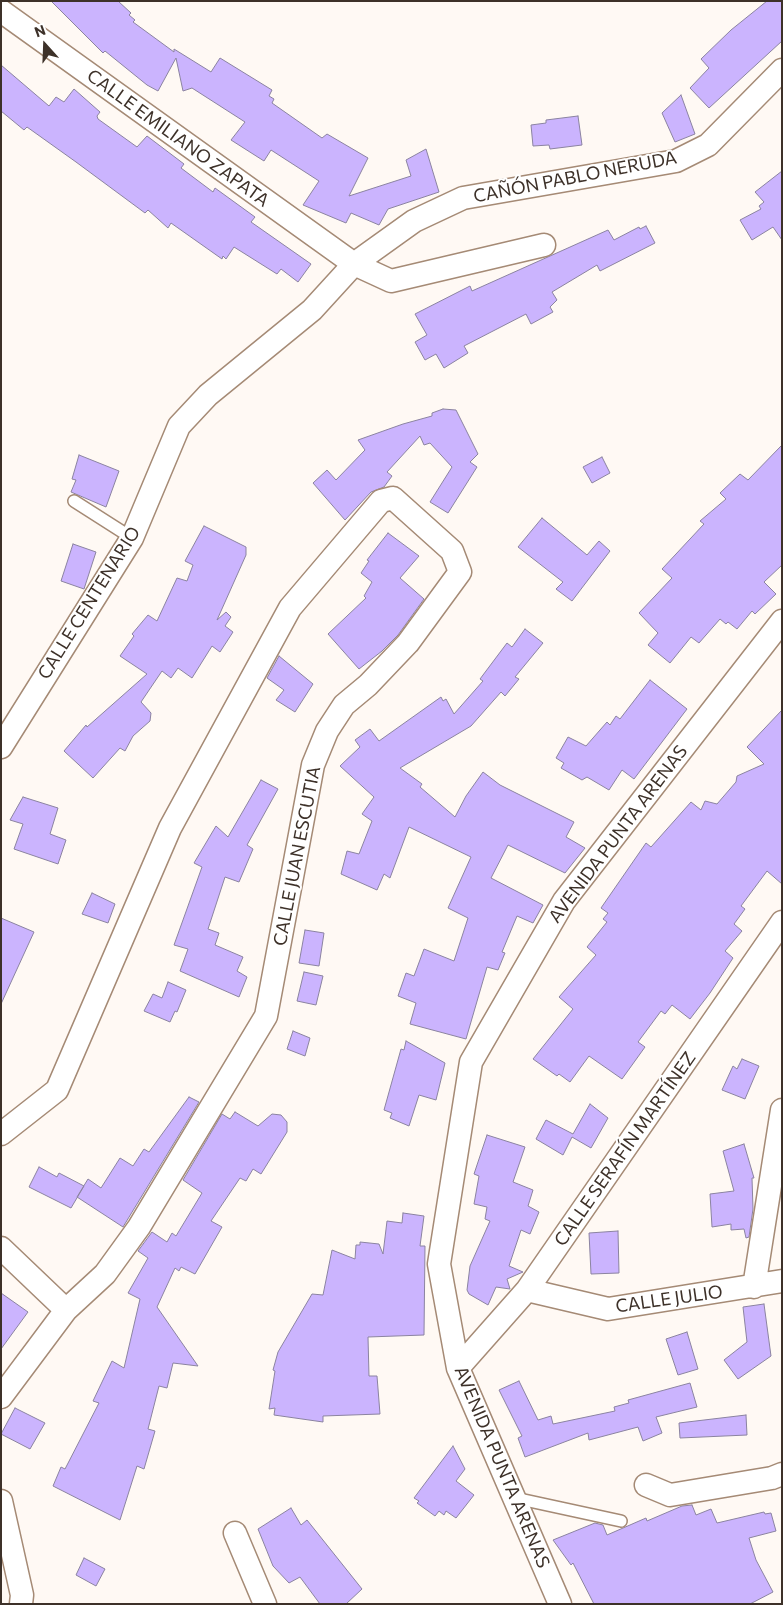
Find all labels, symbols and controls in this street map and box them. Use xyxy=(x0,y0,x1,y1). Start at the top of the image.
north arrow xyxy=(20,20,70,70)
text: N xyxy=(32,21,48,40)
street label: CALLE EMILIANO ZAPATA xyxy=(83,65,273,211)
street label: CAÑÓN PABLO NERUDA xyxy=(471,147,679,207)
street label: CALLE CENTENARIO xyxy=(33,523,145,683)
street label: AVENIDA PUNTA ARENAS xyxy=(544,741,692,927)
street label: CALLE JUAN ESCUTIA xyxy=(269,764,325,948)
street label: CALLE SERAFÍN MARTÍNEZ xyxy=(550,1048,700,1250)
street label: CALLE JULIO xyxy=(614,1281,724,1317)
street label: AVENIDA PUNTA ARENAS xyxy=(450,1363,554,1571)

